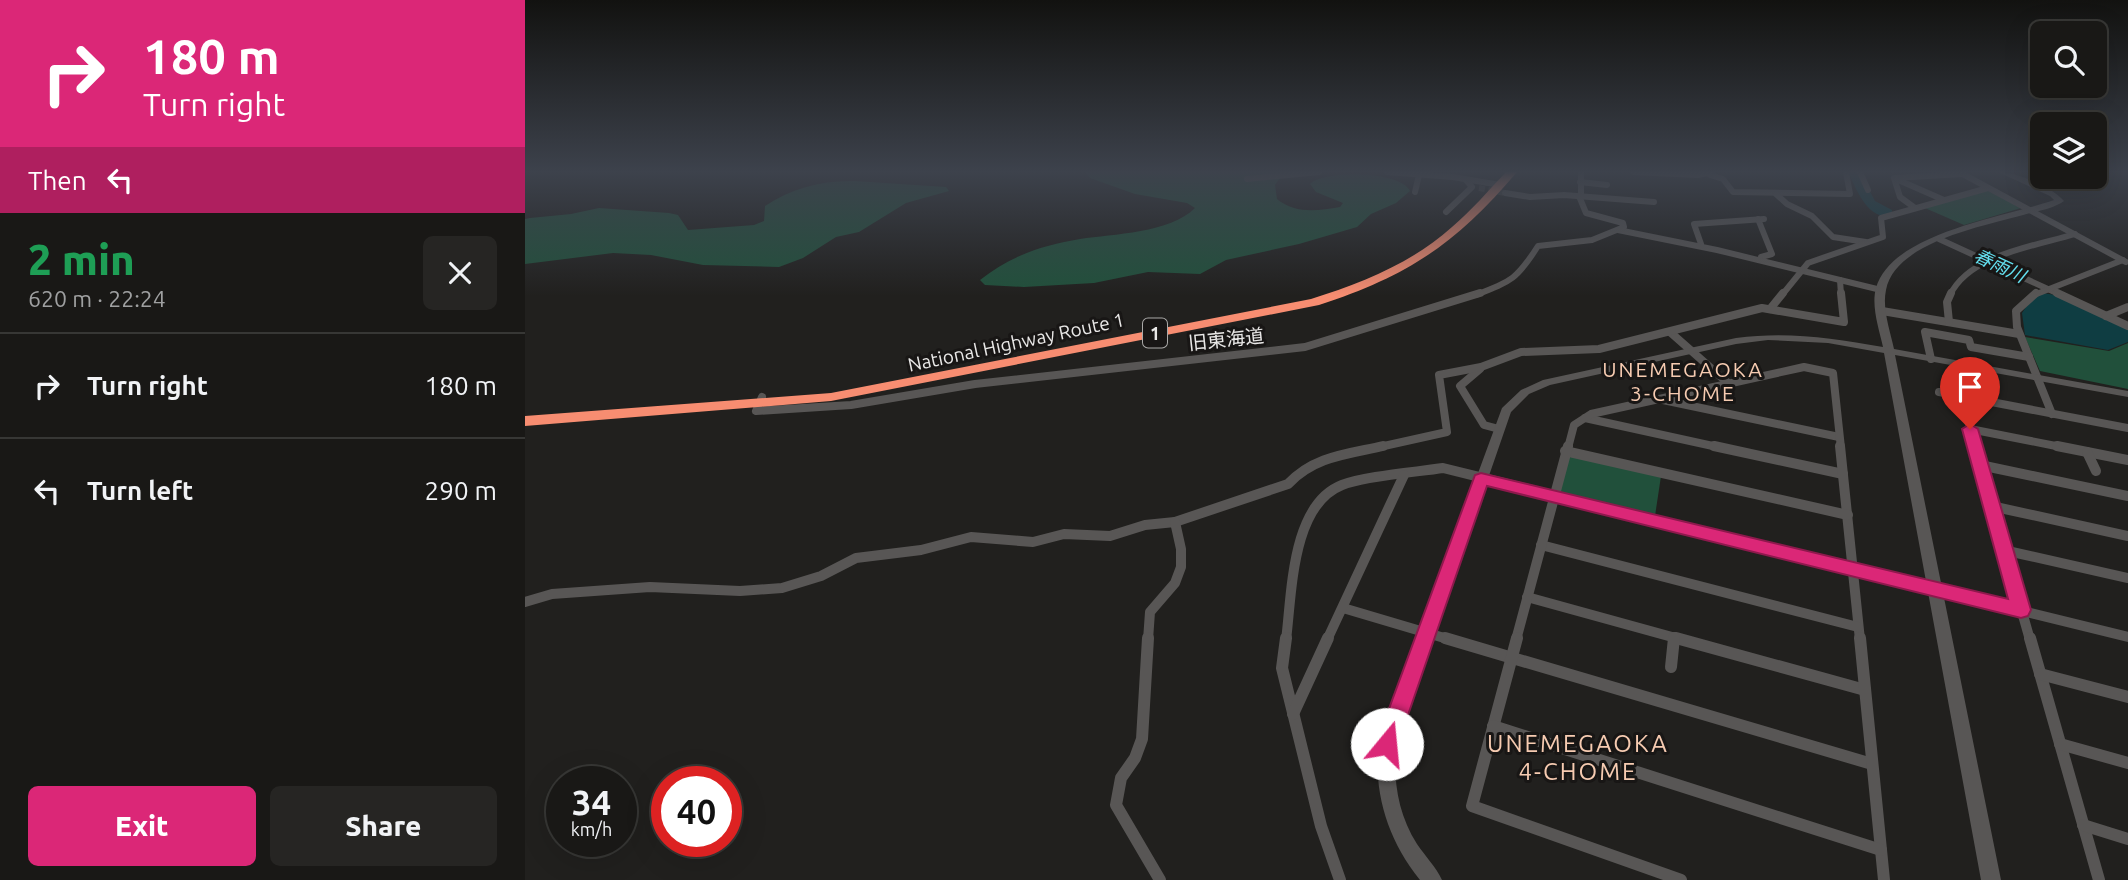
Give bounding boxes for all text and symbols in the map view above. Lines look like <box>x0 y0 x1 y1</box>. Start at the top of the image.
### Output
map controls <box>2030 21 2107 189</box>
button: search <box>2030 21 2107 98</box>
icon: right <box>28 28 119 119</box>
text: 180 m <box>143 28 280 83</box>
text: Turn right <box>143 86 285 122</box>
button: layers <box>2030 112 2107 189</box>
icon: left <box>101 161 139 199</box>
text: Then <box>28 166 87 195</box>
text: 2 min <box>28 236 135 283</box>
button: close <box>423 236 497 310</box>
water label: 春雨川 <box>1971 245 2031 286</box>
text: 620 m · 22:24 <box>28 286 166 311</box>
street label: National Highway Route 1 <box>906 308 1126 376</box>
road number: 1 <box>1143 318 1167 348</box>
street label: 旧東海道 <box>1187 324 1265 354</box>
district label: UNEMEGAOKA 3-CHOME <box>1602 357 1764 405</box>
pin <box>1940 357 2000 429</box>
icon: right <box>28 367 66 405</box>
icon: arrive <box>1951 368 1989 406</box>
text: Turn right <box>87 371 208 400</box>
text: 180 m <box>425 371 497 400</box>
icon: left <box>28 472 66 510</box>
text: Turn left <box>87 476 193 505</box>
text: 290 m <box>425 476 497 505</box>
position arrow <box>1350 707 1424 781</box>
district label: UNEMEGAOKA 4-CHOME <box>1487 730 1669 785</box>
speed limit sign: 40 <box>651 766 742 857</box>
text: 34 <box>572 782 611 822</box>
button: Exit <box>28 786 256 866</box>
button: Share <box>270 786 497 866</box>
text: km/h <box>571 819 612 839</box>

